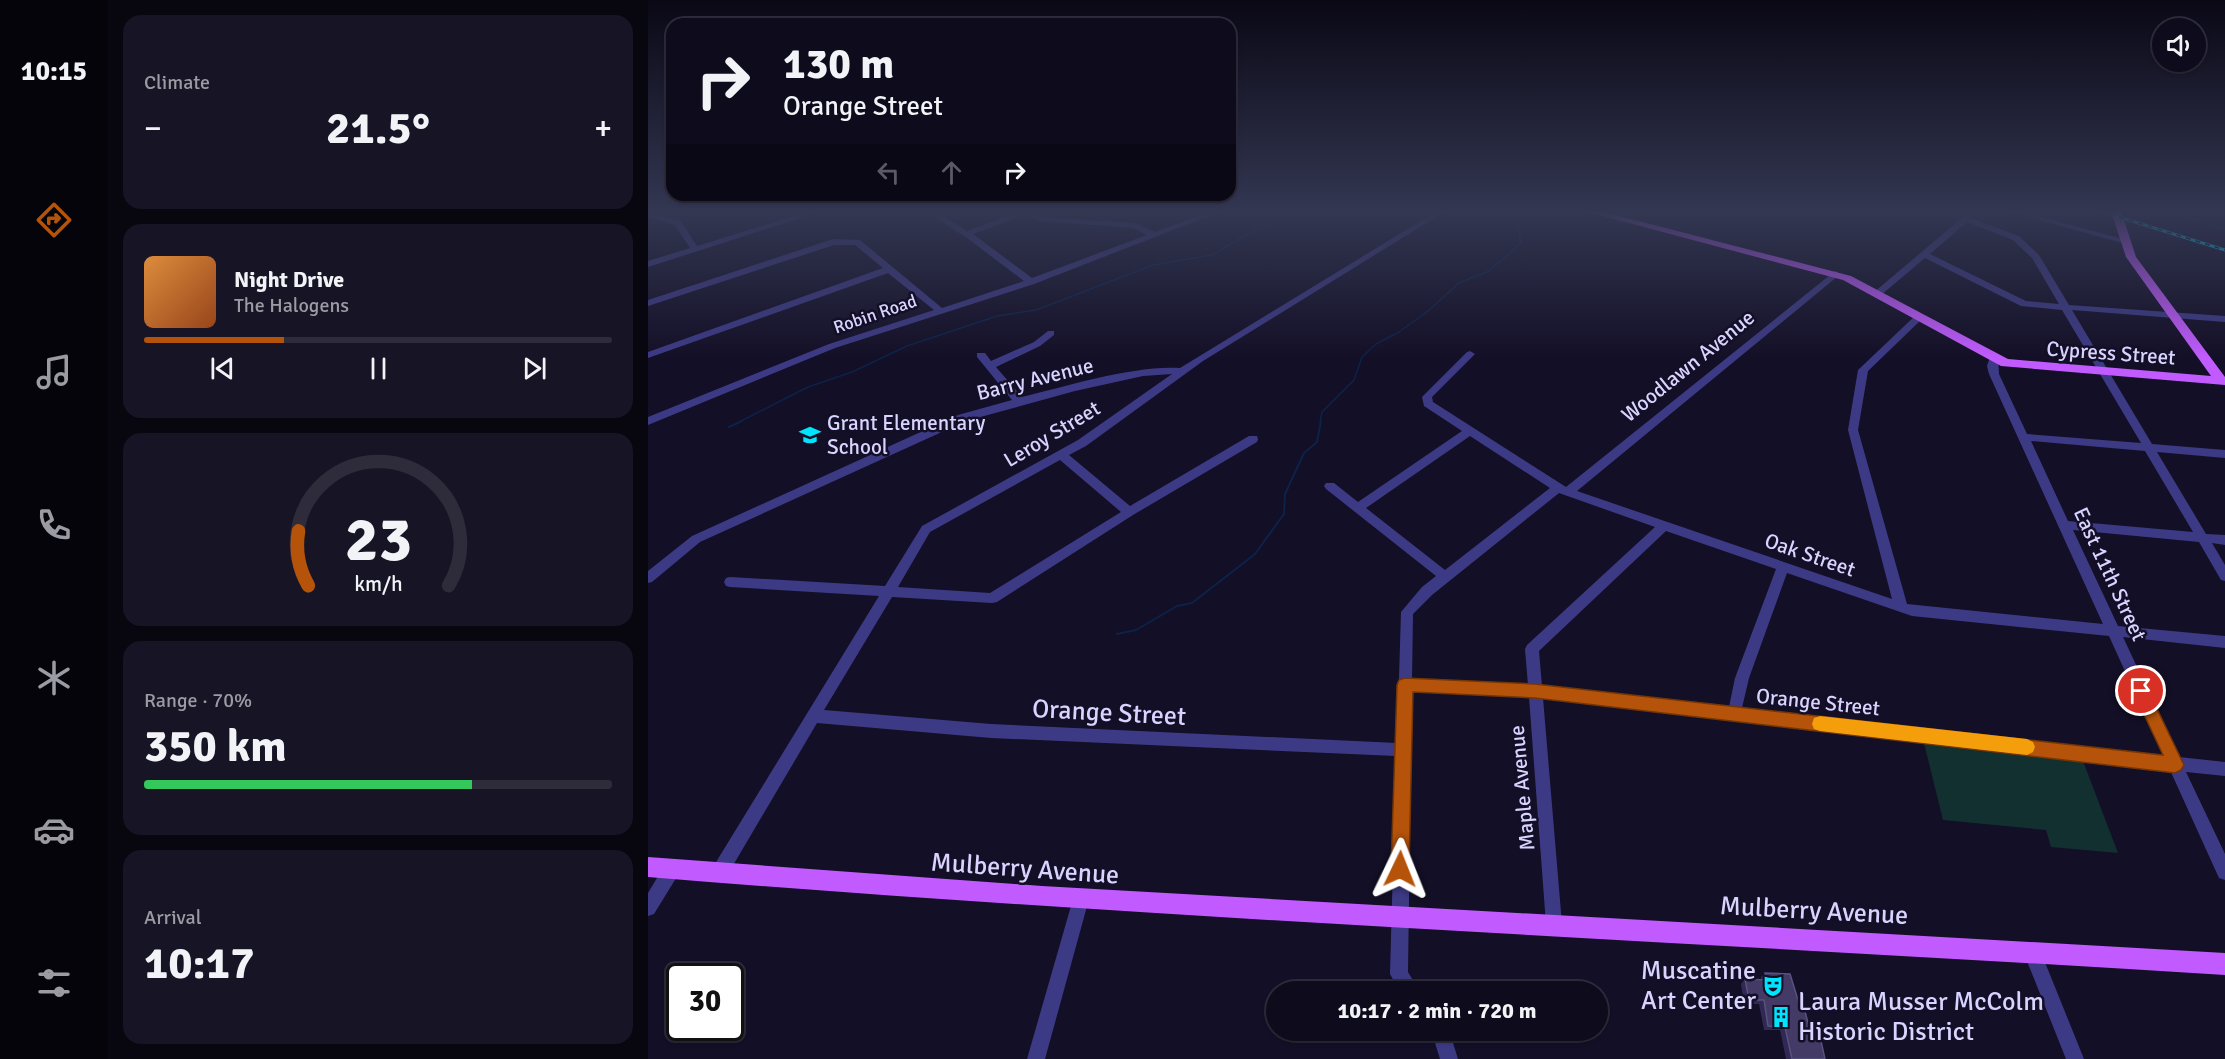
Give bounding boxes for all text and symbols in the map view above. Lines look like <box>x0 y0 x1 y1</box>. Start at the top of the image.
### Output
map controls <box>2152 18 2206 72</box>
button: sound <box>2152 18 2206 72</box>
text: 130 m <box>783 39 894 90</box>
icon: right <box>684 42 762 120</box>
text: 10:15 <box>21 55 87 88</box>
text: Climate <box>144 70 210 95</box>
text: Orange Street <box>783 90 943 123</box>
text: 21.5° <box>326 101 430 156</box>
text: − <box>144 108 162 149</box>
text: + <box>594 108 612 149</box>
icon: left <box>872 156 905 189</box>
icon: ahead <box>935 156 968 189</box>
icon: right <box>998 156 1031 189</box>
icon: directions <box>33 199 75 241</box>
text: Night Drive <box>234 266 344 293</box>
street label: Robin Road <box>830 290 920 338</box>
text: The Halogens <box>234 293 349 318</box>
street label: Woodlawn Avenue <box>1616 304 1760 428</box>
street label: Cypress Street <box>2046 336 2176 370</box>
icon: music <box>33 351 75 393</box>
icon: previous <box>206 352 239 385</box>
icon: pause <box>362 352 395 385</box>
icon: next <box>518 352 551 385</box>
street label: Barry Avenue <box>974 352 1096 406</box>
street label: Leroy Street <box>999 395 1105 473</box>
place label: Grant Elementary School <box>827 410 985 460</box>
school or university icon: Grant Elementary School <box>798 423 822 447</box>
text: 23 <box>344 502 412 579</box>
street label: East 11th Street <box>2068 503 2152 645</box>
icon: phone <box>33 504 75 546</box>
street label: Oak Street <box>1761 527 1859 583</box>
text: km/h <box>354 572 402 598</box>
icon: climate <box>33 657 75 699</box>
pin <box>2115 665 2166 716</box>
icon: arrive <box>2124 674 2157 707</box>
street label: Orange Street <box>1755 683 1881 721</box>
text: Range · 70% <box>144 688 252 713</box>
street label: Orange Street <box>1031 693 1187 733</box>
text: 350 km <box>144 719 287 774</box>
street label: Maple Avenue <box>1504 724 1540 852</box>
icon: car <box>33 809 75 851</box>
position arrow <box>1368 837 1432 901</box>
street label: Mulberry Avenue <box>930 846 1120 892</box>
street label: Mulberry Avenue <box>1719 890 1909 932</box>
text: Arrival <box>144 905 202 930</box>
text: 10:17 <box>144 936 254 991</box>
place label: Muscatine Art Center <box>1641 955 1756 1017</box>
icon: filters <box>33 962 75 1004</box>
speed limit sign: 30 <box>666 963 744 1041</box>
theatre icon: Muscatine Art Center <box>1761 974 1785 998</box>
place label: Laura Musser McColm Historic District <box>1798 986 2044 1048</box>
text: 10:17 · 2 min · 720 m <box>1337 997 1537 1024</box>
building icon: Laura Musser McColm Historic District <box>1769 1005 1793 1029</box>

